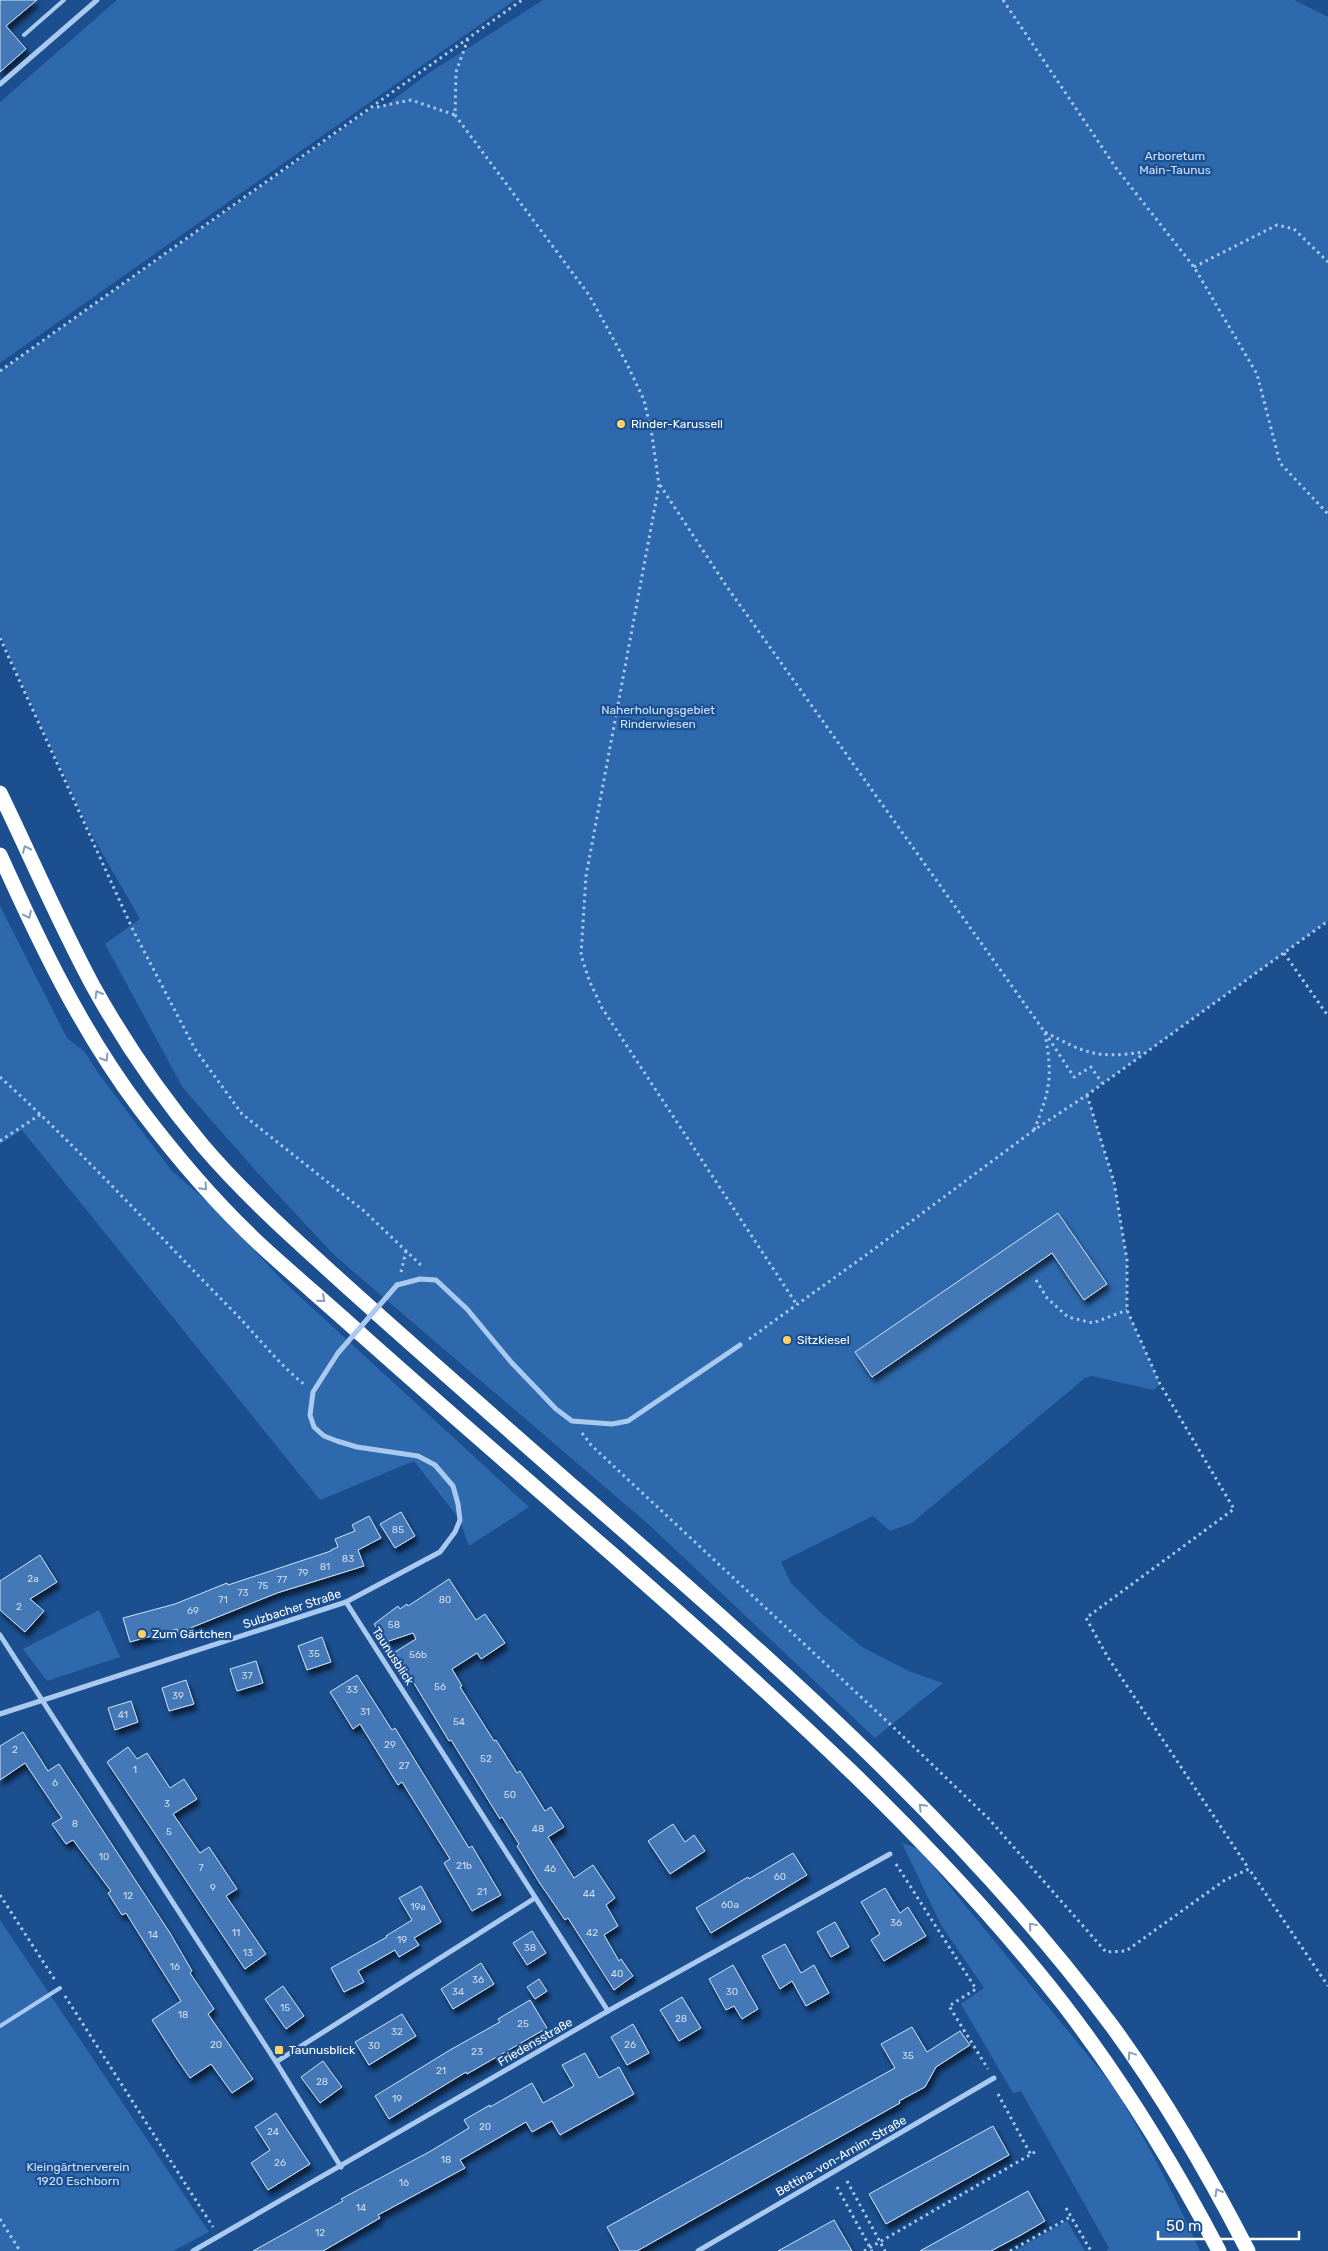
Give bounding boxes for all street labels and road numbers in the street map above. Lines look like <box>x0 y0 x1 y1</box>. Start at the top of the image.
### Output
street label: Sulzbacher Straße <box>241 1586 343 1631</box>
street label: Taunusblick <box>369 1624 417 1688</box>
street label: Friedensstraße <box>495 2015 575 2069</box>
street label: Bettina-von-Arnim-Straße <box>773 2113 909 2199</box>

